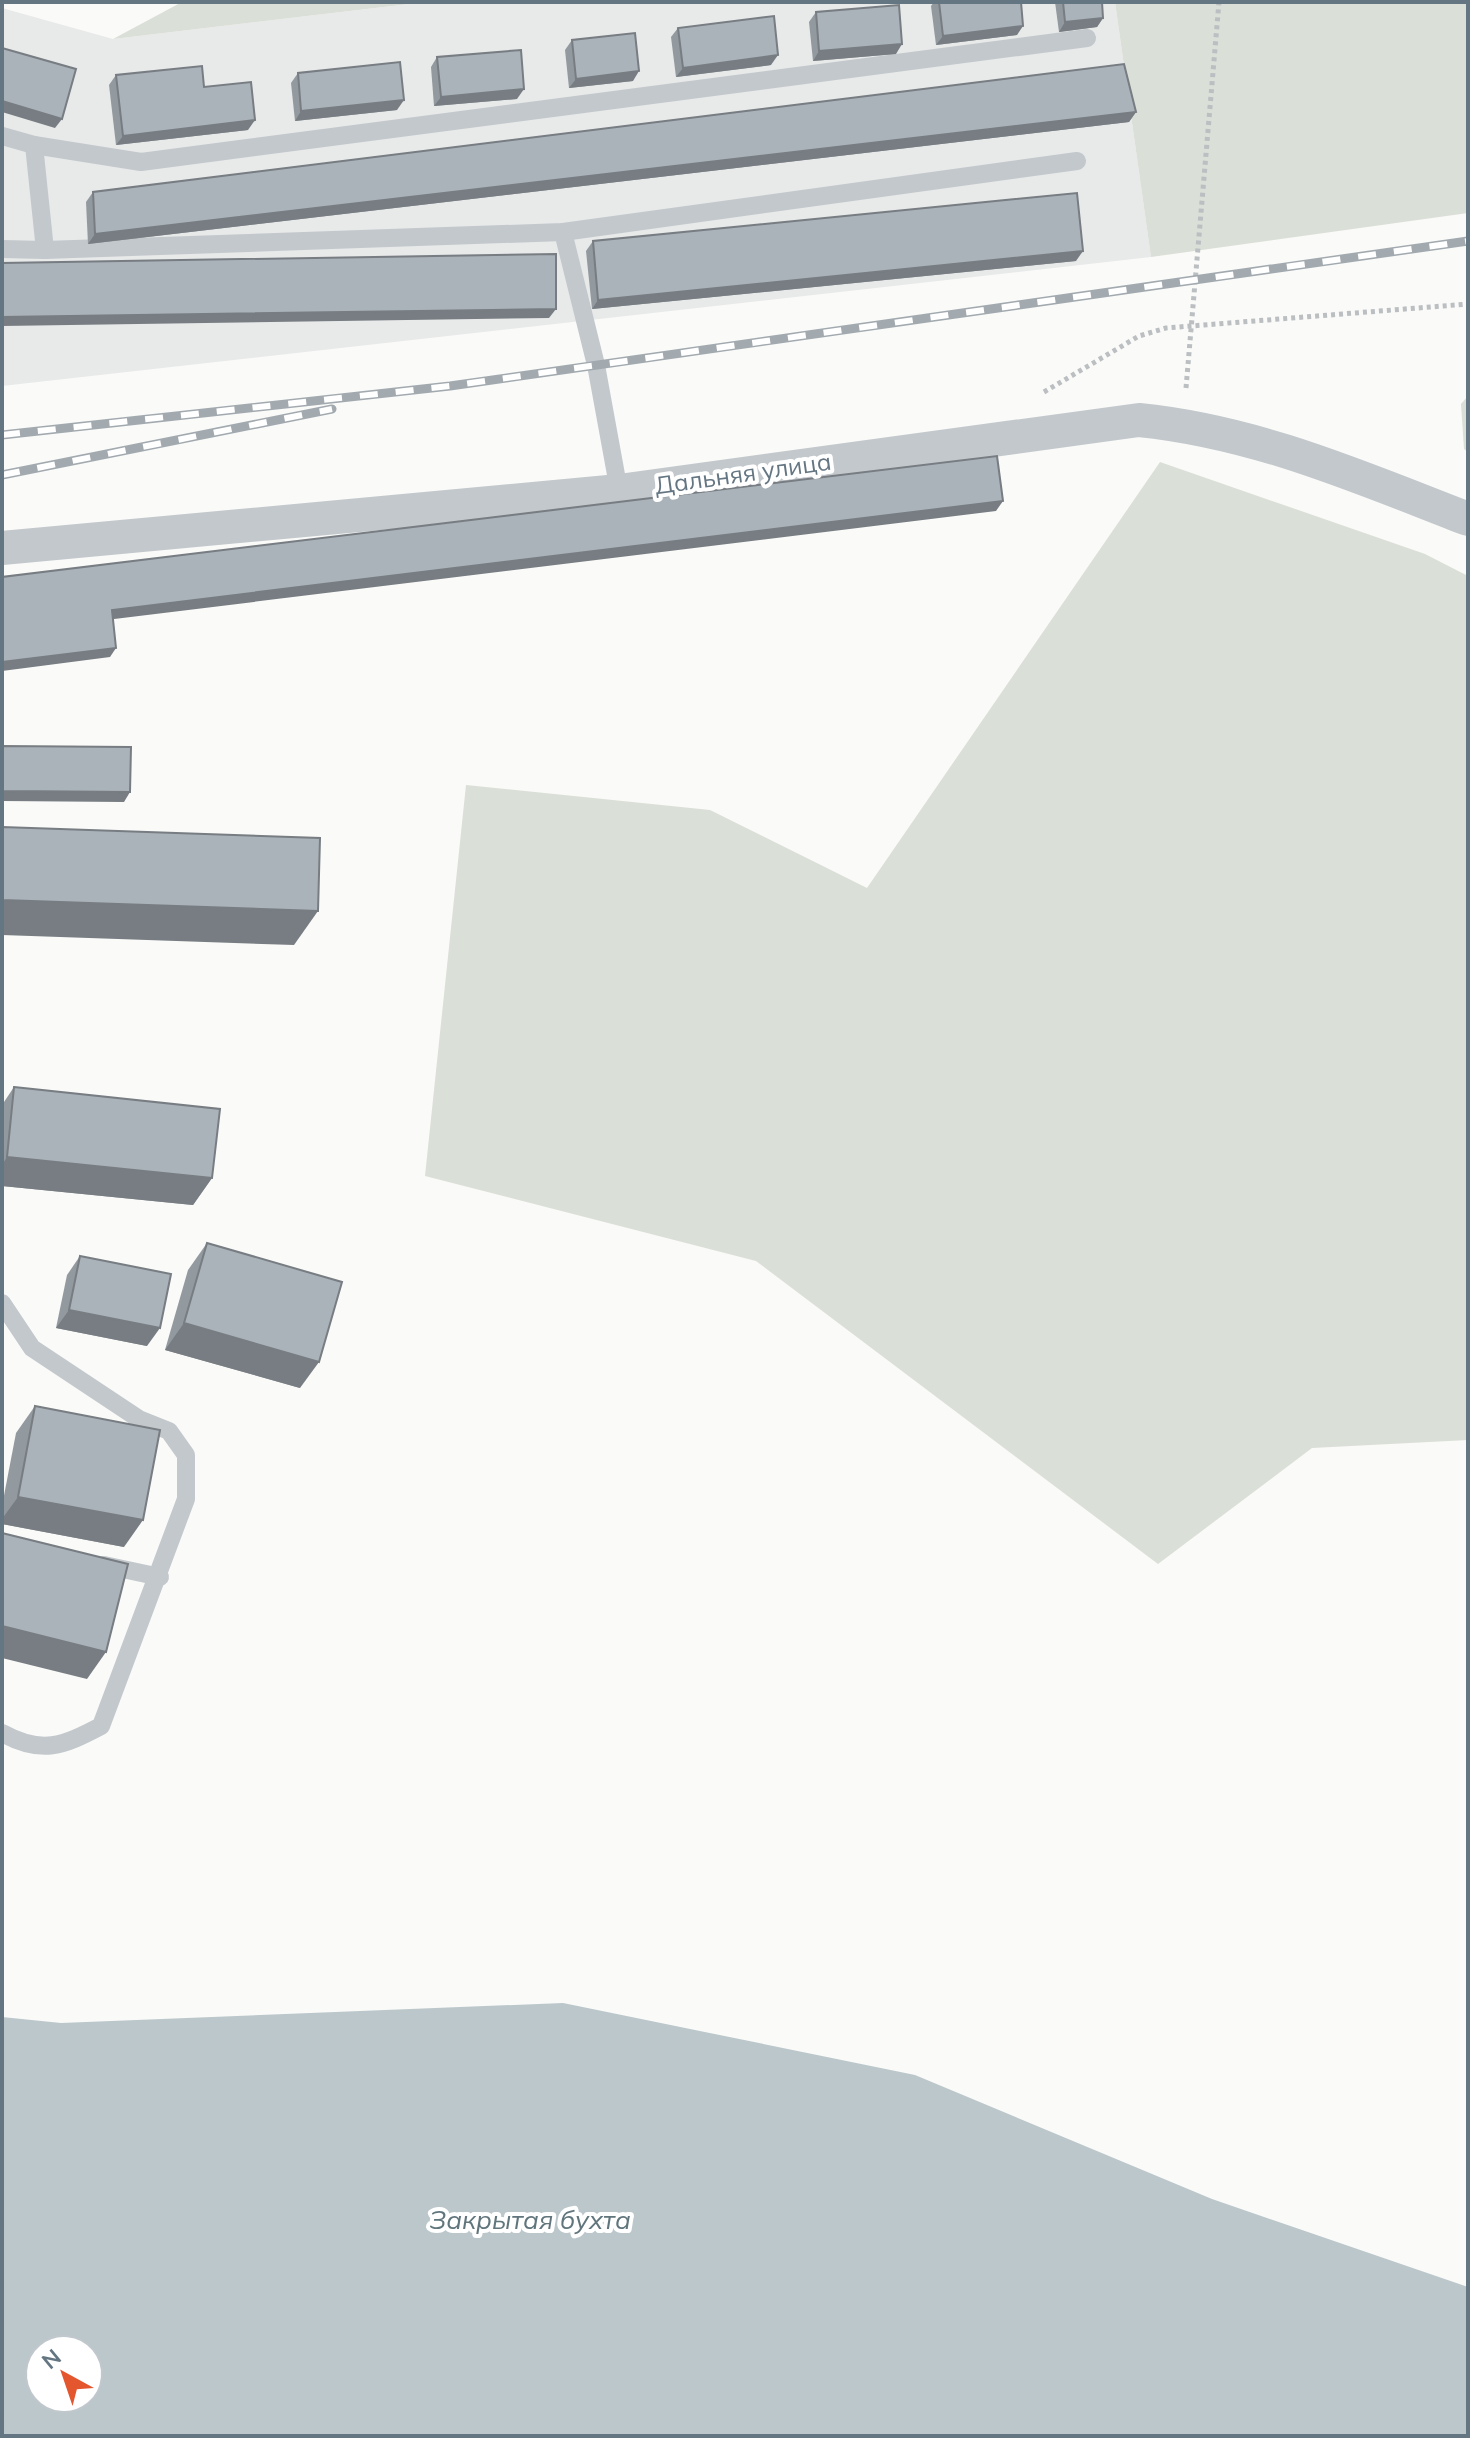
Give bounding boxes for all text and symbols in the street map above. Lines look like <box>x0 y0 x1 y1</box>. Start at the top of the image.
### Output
street label: Дальняя улица <box>653 446 833 500</box>
water label: Закрытая бухта <box>429 2203 631 2236</box>
north arrow <box>24 2334 104 2414</box>
text: N <box>36 2343 67 2375</box>

